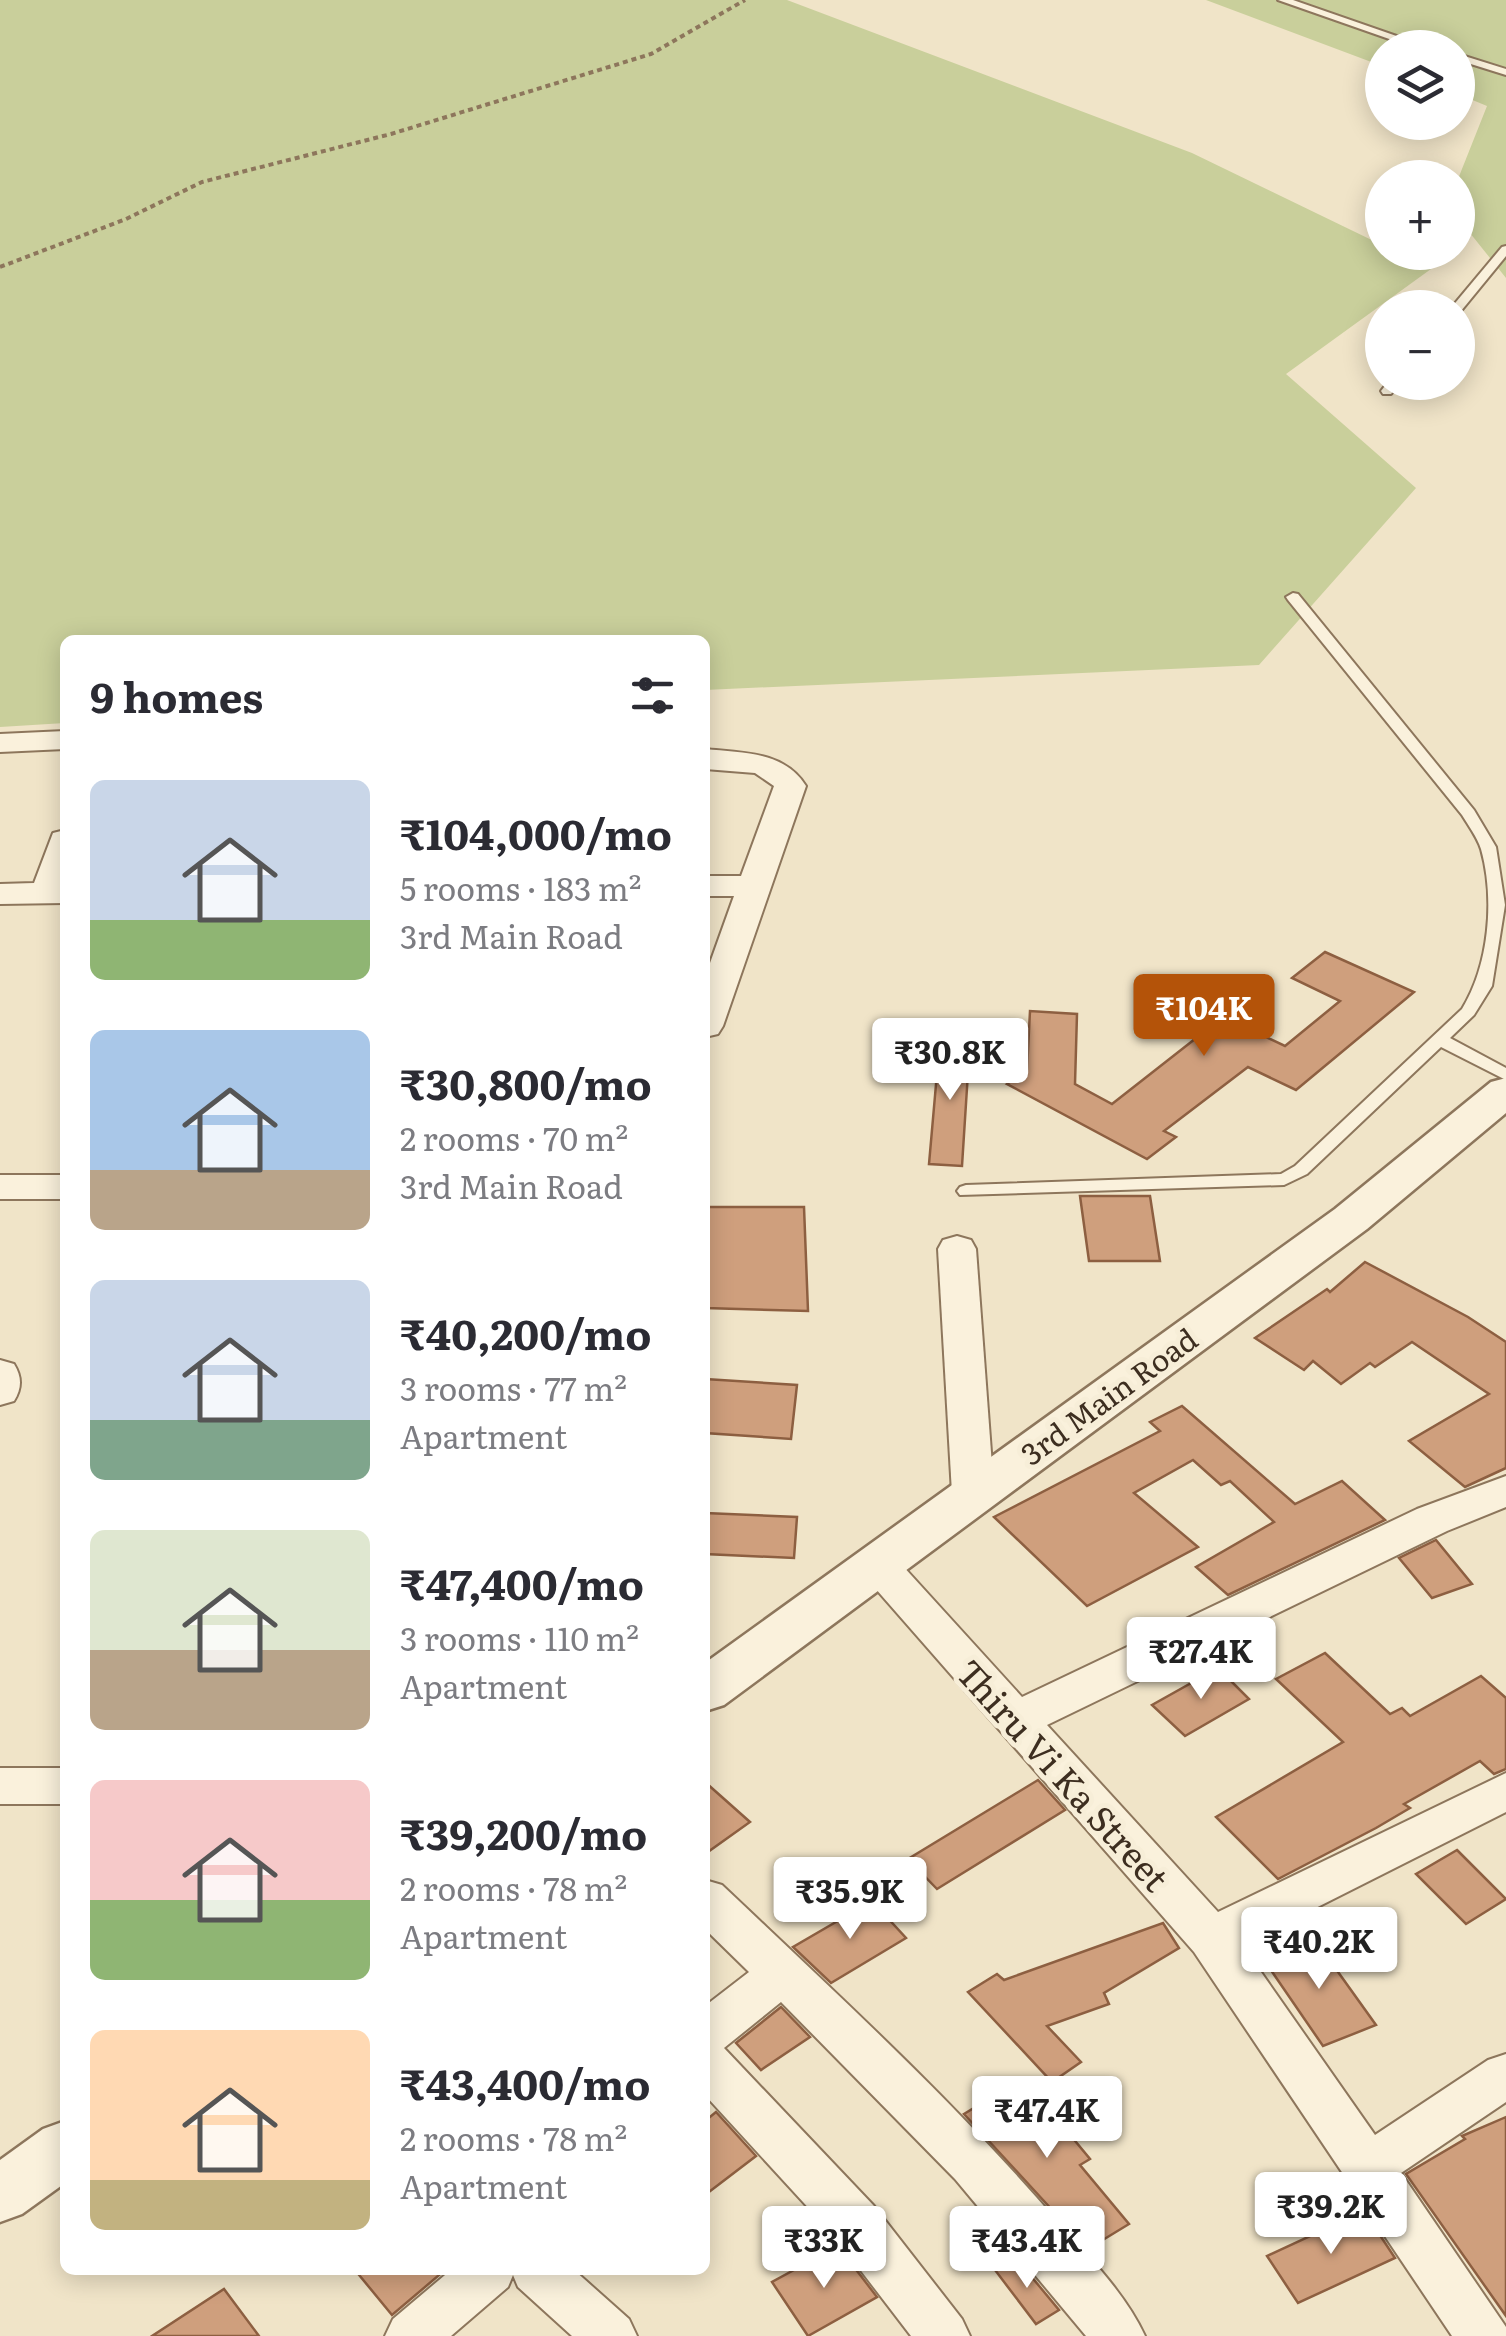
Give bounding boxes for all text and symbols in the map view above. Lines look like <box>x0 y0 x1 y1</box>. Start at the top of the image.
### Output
map controls <box>1365 30 1475 400</box>
button: layers <box>1365 30 1475 140</box>
button: + <box>1365 160 1475 270</box>
button: − <box>1365 290 1475 400</box>
text: 9 homes <box>90 664 263 726</box>
icon: filters <box>625 668 680 723</box>
text: ₹104,000/mo <box>400 801 672 863</box>
icon: home <box>170 820 290 940</box>
text: 5 rooms · 183 m² <box>400 863 641 911</box>
text: 3rd Main Road <box>400 911 623 959</box>
pin: ₹104K <box>1134 974 1274 1059</box>
text: ₹104K <box>1155 982 1253 1030</box>
pin: ₹30.8K <box>869 1018 1031 1103</box>
text: ₹30.8K <box>894 1026 1006 1074</box>
text: ₹30,800/mo <box>400 1051 652 1113</box>
icon: home <box>170 1070 290 1190</box>
text: 2 rooms · 70 m² <box>400 1113 628 1161</box>
text: 3rd Main Road <box>400 1161 623 1209</box>
text: ₹40,200/mo <box>400 1301 651 1363</box>
street label: 3rd Main Road <box>1011 1316 1205 1474</box>
icon: home <box>170 1320 290 1440</box>
text: 3 rooms · 77 m² <box>400 1363 627 1411</box>
text: Apartment <box>400 1411 567 1459</box>
text: ₹47,400/mo <box>400 1551 644 1613</box>
icon: home <box>170 1570 290 1690</box>
text: 3 rooms · 110 m² <box>400 1613 639 1661</box>
pin: ₹27.4K <box>1120 1617 1282 1702</box>
text: ₹27.4K <box>1149 1625 1253 1673</box>
street label: Thiru Vi Ka Street <box>945 1646 1183 1902</box>
text: Apartment <box>400 1661 567 1709</box>
text: ₹39,200/mo <box>400 1801 647 1863</box>
icon: home <box>170 1820 290 1940</box>
pin: ₹35.9K <box>769 1857 931 1942</box>
text: 2 rooms · 78 m² <box>400 1863 627 1911</box>
text: ₹35.9K <box>796 1865 904 1913</box>
pin: ₹40.2K <box>1238 1907 1400 1992</box>
text: Apartment <box>400 1911 567 1959</box>
text: ₹40.2K <box>1263 1915 1375 1963</box>
text: ₹43,400/mo <box>400 2051 650 2113</box>
icon: home <box>170 2070 290 2190</box>
pin: ₹47.4K <box>966 2076 1128 2161</box>
text: ₹47.4K <box>994 2084 1100 2132</box>
text: 2 rooms · 78 m² <box>400 2113 627 2161</box>
text: Apartment <box>400 2161 567 2209</box>
pin: ₹39.2K <box>1250 2172 1412 2257</box>
text: ₹39.2K <box>1277 2180 1385 2228</box>
pin: ₹33K <box>765 2206 883 2291</box>
pin: ₹43.4K <box>946 2206 1108 2291</box>
text: ₹33K <box>784 2214 864 2262</box>
text: ₹43.4K <box>972 2214 1082 2262</box>

